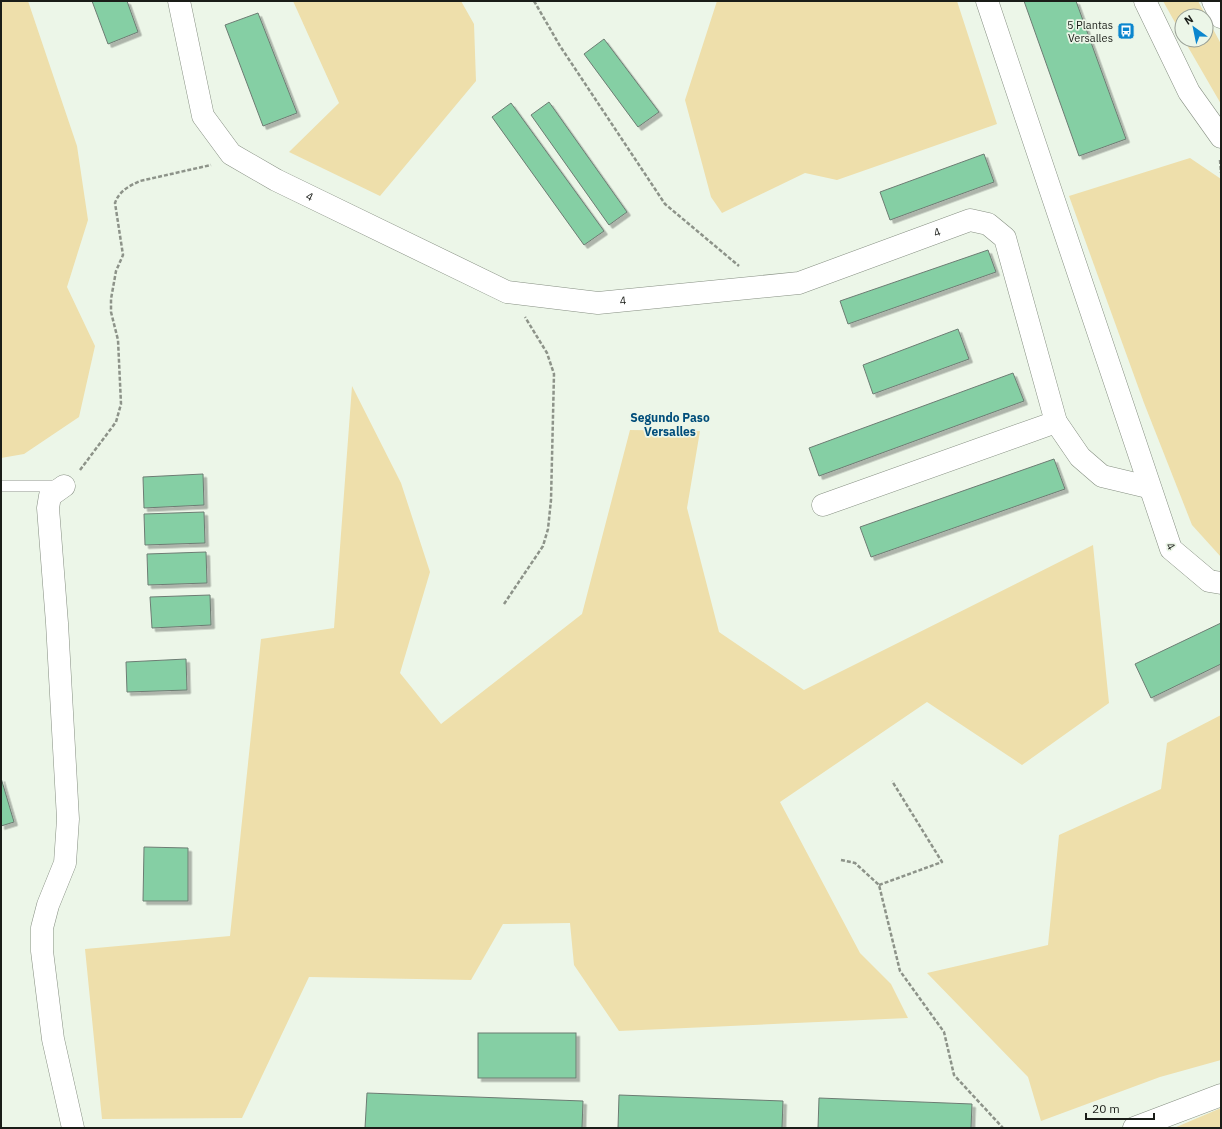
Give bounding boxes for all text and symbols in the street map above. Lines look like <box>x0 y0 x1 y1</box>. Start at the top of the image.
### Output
north arrow <box>1174 8 1214 48</box>
text: N <box>1181 12 1196 28</box>
place label: 5 Plantas Versalles <box>1067 18 1113 45</box>
bus stop icon: 5 Plantas Versalles <box>1116 21 1136 41</box>
street label: 4 <box>304 189 316 204</box>
street label: 4 <box>931 224 943 240</box>
street label: 4 <box>619 293 627 308</box>
district label: Segundo Paso Versalles <box>630 410 710 439</box>
street label: 4 <box>1163 540 1179 553</box>
scale bar <box>1086 1095 1154 1121</box>
text: 20 m <box>1092 1101 1120 1116</box>

